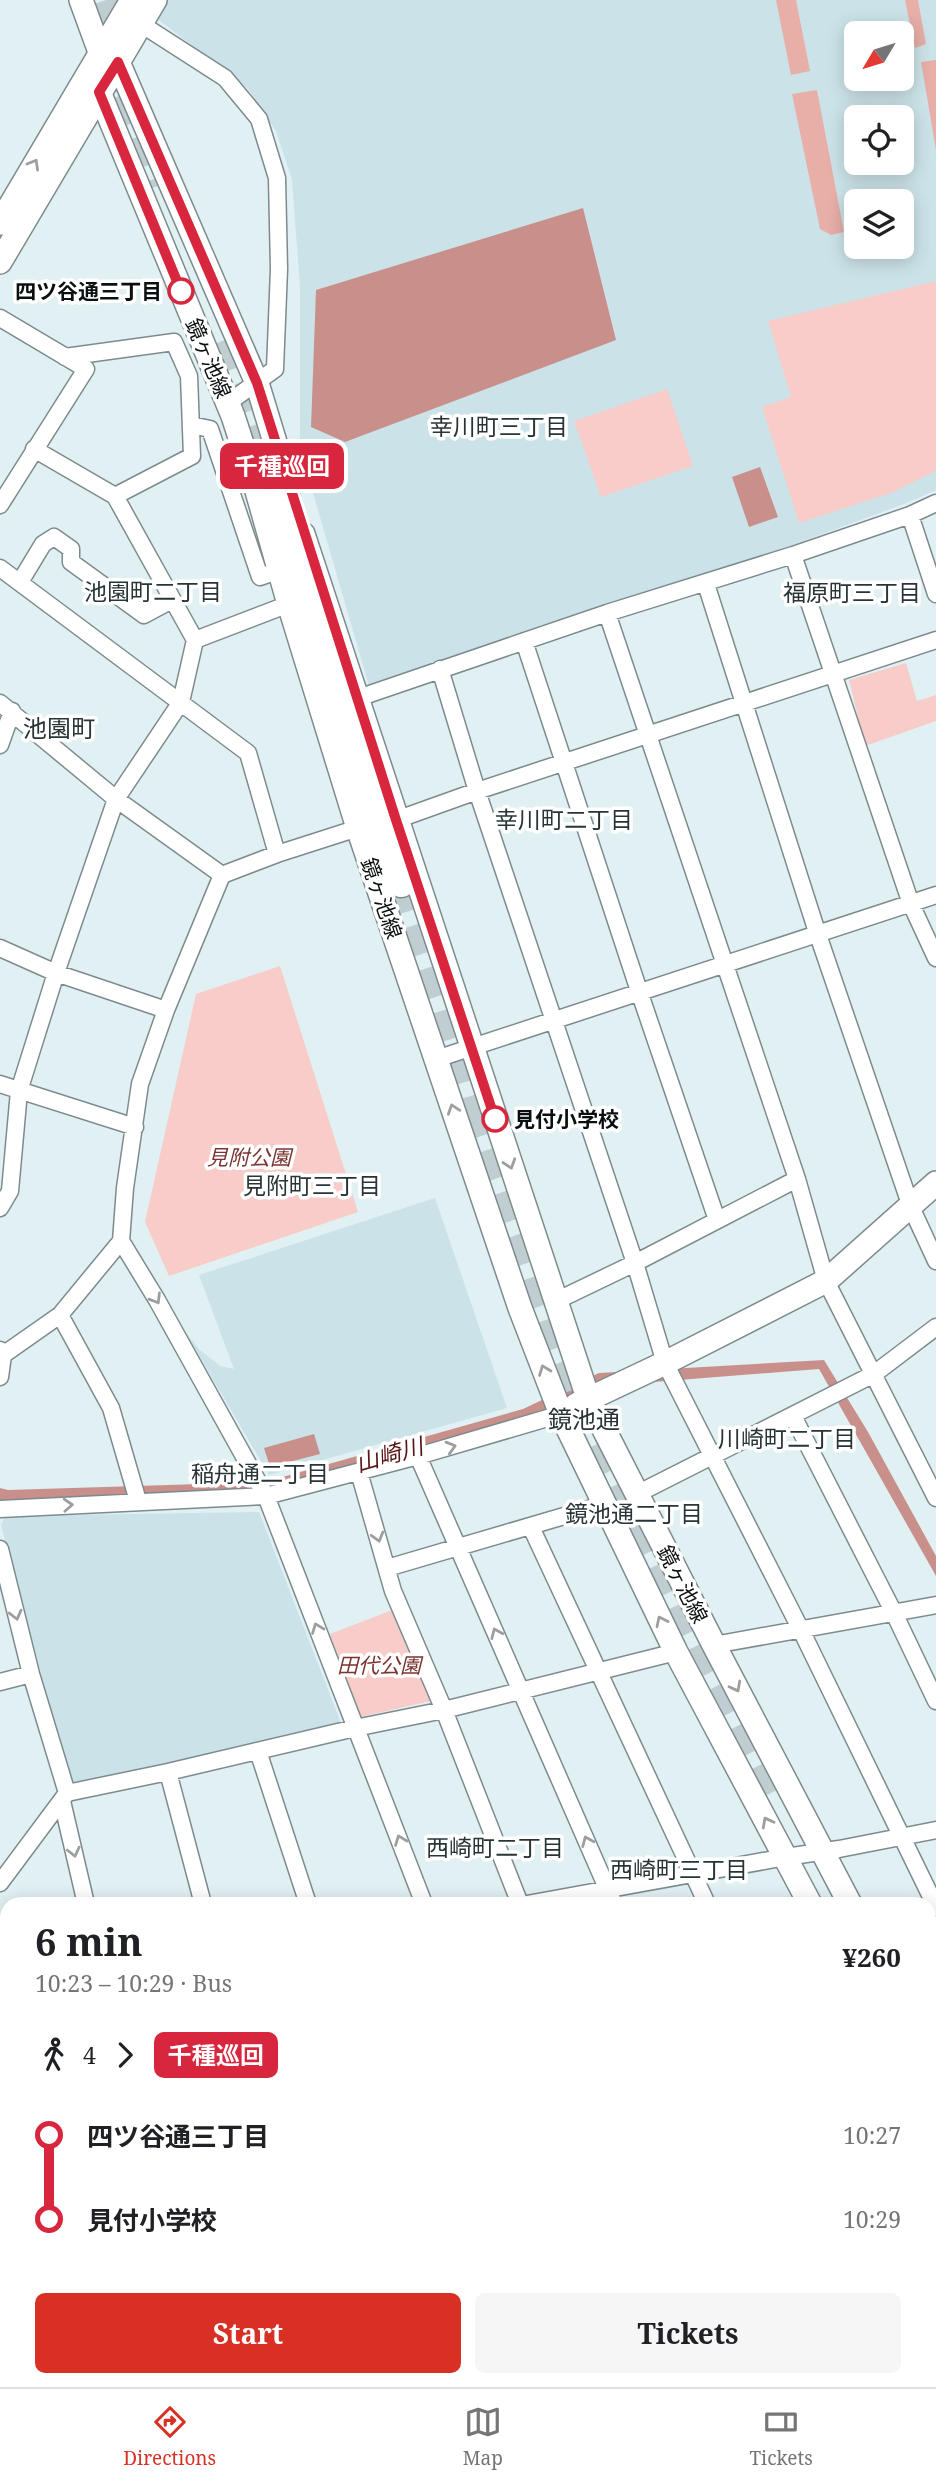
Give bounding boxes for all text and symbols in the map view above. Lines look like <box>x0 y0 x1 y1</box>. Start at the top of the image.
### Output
north arrow <box>844 21 914 91</box>
map controls <box>844 21 914 259</box>
button: locate <box>844 105 914 175</box>
one-way arrow <box>26 158 39 171</box>
button: layers <box>844 189 914 259</box>
place label: 四ツ谷通三丁目 <box>15 277 162 305</box>
marker: 四ツ谷通三丁目 <box>168 278 194 304</box>
street label: 鏡ヶ池線 <box>180 314 238 402</box>
district label: 幸川町三丁目 <box>430 410 568 442</box>
line badge: 千種巡回 <box>233 443 331 489</box>
text: 千種巡回 <box>234 449 330 482</box>
district label: 池園町二丁目 <box>84 575 222 607</box>
district label: 福原町三丁目 <box>783 576 921 608</box>
district label: 池園町 <box>23 711 95 744</box>
district label: 幸川町二丁目 <box>495 803 633 835</box>
street label: 鏡ヶ池線 <box>355 854 409 942</box>
one-way arrow <box>447 1103 461 1116</box>
place label: 見付小学校 <box>514 1105 619 1133</box>
marker: 見付小学校 <box>482 1106 508 1132</box>
park label: 見附公園 <box>207 1143 294 1171</box>
one-way arrow <box>502 1158 517 1170</box>
district label: 見附町三丁目 <box>243 1169 381 1201</box>
one-way arrow <box>148 1292 161 1305</box>
one-way arrow <box>539 1365 553 1377</box>
district label: 鏡池通 <box>548 1402 620 1435</box>
district label: 川崎町二丁目 <box>718 1422 856 1454</box>
water label: 山崎川 <box>351 1428 429 1479</box>
one-way arrow <box>444 1440 456 1455</box>
district label: 稲舟通二丁目 <box>191 1457 329 1489</box>
district label: 鏡池通二丁目 <box>565 1497 703 1529</box>
one-way arrow <box>63 1498 74 1513</box>
one-way arrow <box>370 1531 385 1543</box>
street label: 鏡ヶ池線 <box>651 1540 715 1628</box>
one-way arrow <box>8 1609 22 1621</box>
one-way arrow <box>655 1615 669 1628</box>
one-way arrow <box>312 1623 326 1635</box>
one-way arrow <box>490 1628 504 1640</box>
park label: 田代公園 <box>337 1651 424 1679</box>
one-way arrow <box>727 1679 741 1692</box>
one-way arrow <box>762 1817 775 1829</box>
district label: 西崎町二丁目 <box>426 1831 564 1863</box>
one-way arrow <box>394 1835 408 1847</box>
one-way arrow <box>581 1836 595 1848</box>
one-way arrow <box>65 1846 80 1858</box>
district label: 西崎町三丁目 <box>610 1853 748 1885</box>
text: 6 min <box>35 1915 143 1967</box>
text: ¥260 <box>842 1939 901 1975</box>
text: 10:23 – 10:29 · Bus <box>35 1967 232 1999</box>
icon: walk <box>35 2036 73 2074</box>
icon: forward <box>106 2036 144 2074</box>
text: 千種巡回 <box>168 2038 264 2071</box>
text: 4 <box>83 2039 96 2071</box>
text: 四ツ谷通三丁目 <box>87 2118 269 2154</box>
text: 10:27 <box>843 2119 901 2151</box>
text: 見付小学校 <box>87 2202 217 2238</box>
text: 10:29 <box>843 2203 901 2235</box>
button: Start <box>35 2293 461 2373</box>
button: Tickets <box>475 2293 901 2373</box>
tab: Directions <box>123 2403 216 2471</box>
tab: Map <box>463 2403 503 2471</box>
tab: Tickets <box>749 2403 813 2471</box>

